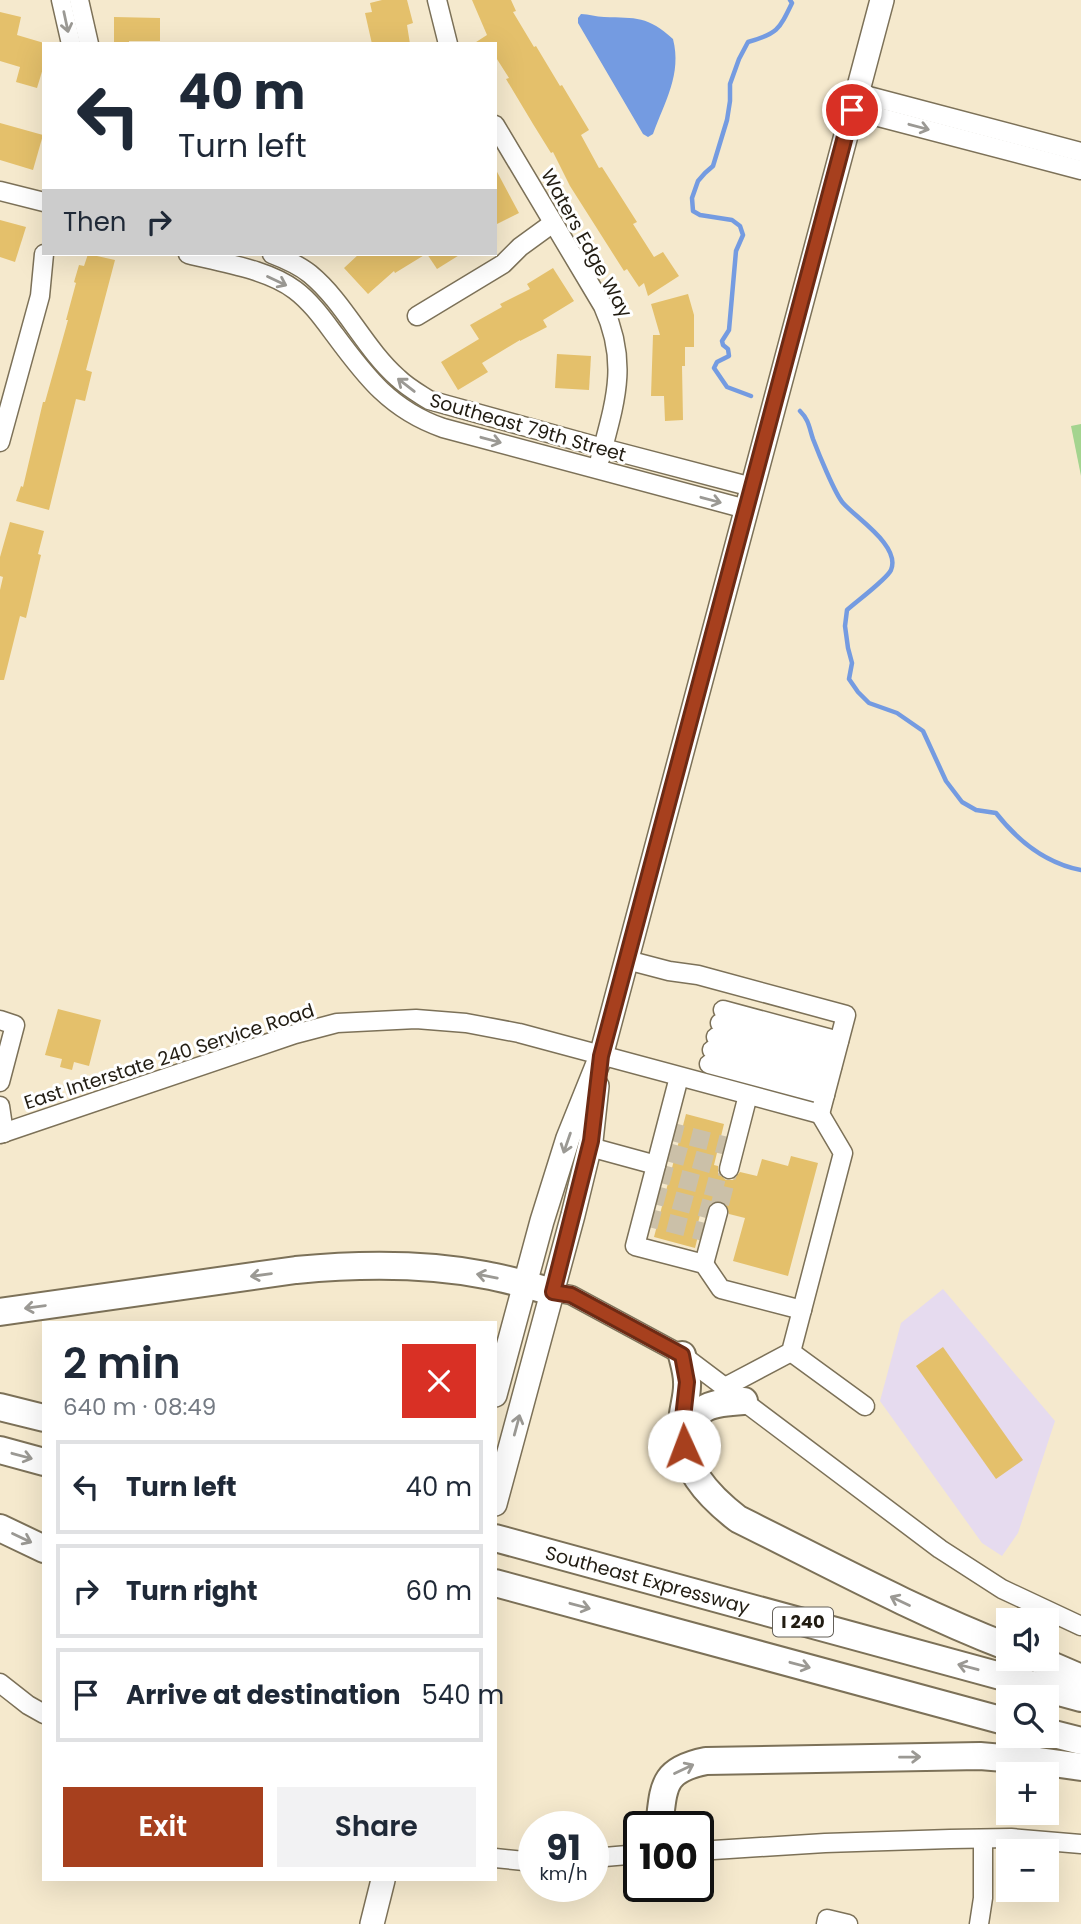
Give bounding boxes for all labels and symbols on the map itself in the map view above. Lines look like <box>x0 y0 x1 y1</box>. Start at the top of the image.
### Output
one-way arrow <box>60 10 73 33</box>
pin <box>822 80 882 140</box>
one-way arrow <box>907 121 929 134</box>
street label: Waters Edge Way <box>534 164 639 323</box>
one-way arrow <box>266 274 287 288</box>
one-way arrow <box>397 377 415 392</box>
street label: Southeast 79th Street <box>426 386 629 468</box>
one-way arrow <box>479 434 502 447</box>
one-way arrow <box>699 494 722 507</box>
street label: East Interstate 240 Service Road <box>21 997 318 1116</box>
one-way arrow <box>560 1131 572 1153</box>
one-way arrow <box>476 1268 499 1282</box>
one-way arrow <box>250 1269 272 1282</box>
one-way arrow <box>25 1301 47 1314</box>
position arrow <box>647 1409 721 1483</box>
one-way arrow <box>511 1414 524 1437</box>
one-way arrow <box>10 1450 33 1463</box>
one-way arrow <box>11 1532 32 1545</box>
street label: Southeast Expressway <box>542 1539 753 1621</box>
one-way arrow <box>890 1594 911 1607</box>
one-way arrow <box>568 1600 591 1613</box>
road number: I 240 <box>773 1608 833 1637</box>
one-way arrow <box>788 1659 810 1672</box>
one-way arrow <box>957 1660 979 1673</box>
one-way arrow <box>898 1750 921 1764</box>
one-way arrow <box>673 1762 694 1775</box>
speed limit sign: 100 <box>623 1811 714 1902</box>

